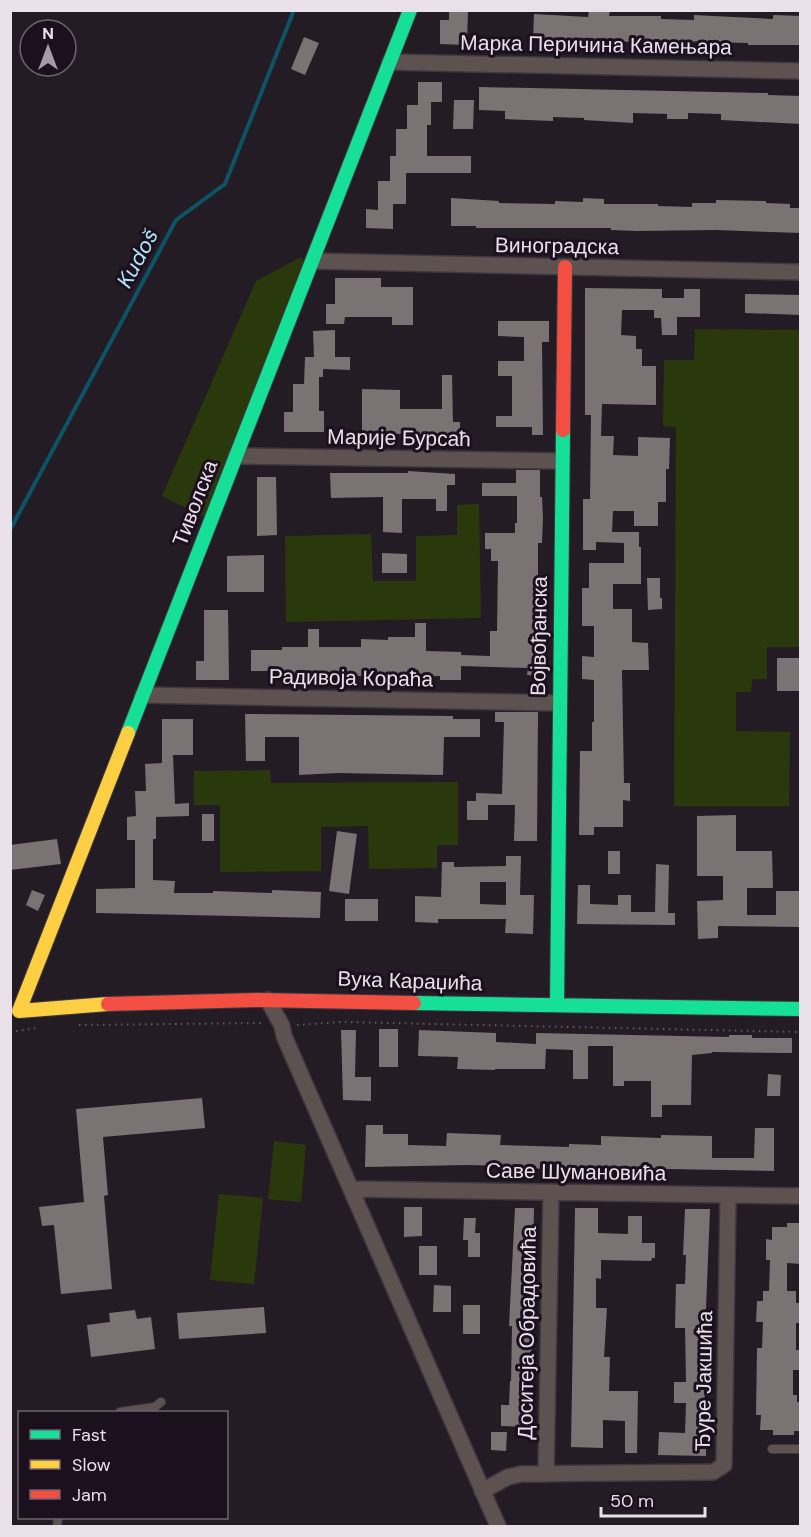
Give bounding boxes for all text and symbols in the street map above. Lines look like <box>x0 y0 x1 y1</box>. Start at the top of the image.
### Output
north arrow <box>18 18 78 78</box>
text: N <box>42 23 54 44</box>
street label: Марка Перичина Камењара <box>460 29 732 61</box>
water label: Kudoš <box>110 224 165 293</box>
street label: Виноградска <box>495 231 620 261</box>
street label: Марије Бурсаћ <box>327 423 471 453</box>
street label: Тиволска <box>166 456 224 550</box>
street label: Војвођанска <box>524 576 554 696</box>
street label: Радивоја Кораћа <box>269 663 434 693</box>
street label: Вука Караџића <box>337 964 483 998</box>
street label: Саве Шумановића <box>486 1156 667 1188</box>
street label: Доситеја Обрадовића <box>511 1226 543 1440</box>
street label: Ђуре Јакшића <box>689 1310 719 1452</box>
legend <box>18 1411 228 1519</box>
text: Fast <box>72 1423 107 1447</box>
text: Slow <box>72 1453 111 1477</box>
scale bar <box>601 1480 704 1518</box>
text: Jam <box>72 1483 107 1507</box>
text: 50 m <box>610 1489 654 1513</box>

